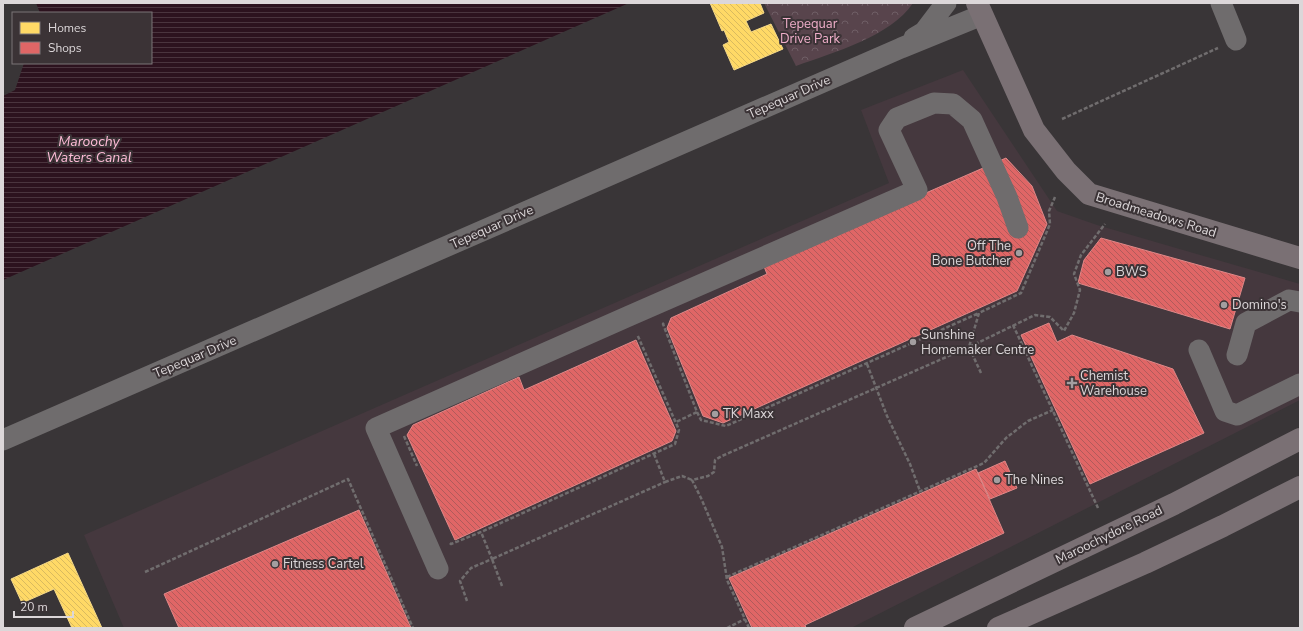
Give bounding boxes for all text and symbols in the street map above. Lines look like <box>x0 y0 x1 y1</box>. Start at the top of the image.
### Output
legend <box>12 12 152 64</box>
park label: Tepequar Drive Park <box>780 15 841 48</box>
text: Homes <box>48 20 86 36</box>
text: Shops <box>48 40 82 56</box>
street label: Tepequar Drive <box>745 71 833 123</box>
water label: Maroochy Waters Canal <box>46 132 132 167</box>
street label: Broadmeadows Road <box>1093 188 1219 242</box>
street label: Tepequar Drive <box>448 201 536 253</box>
place label: Off The Bone Butcher <box>932 237 1011 270</box>
marker: Off The Bone Butcher <box>1014 248 1024 258</box>
place label: BWS <box>1116 263 1147 281</box>
marker: BWS <box>1103 267 1113 277</box>
place label: Domino's <box>1232 296 1287 314</box>
marker: Domino's <box>1219 300 1229 310</box>
place label: Sunshine Homemaker Centre <box>921 326 1034 359</box>
street label: Tepequar Drive <box>151 331 239 383</box>
marker: Sunshine Homemaker Centre <box>908 337 918 347</box>
place label: Chemist Warehouse <box>1080 367 1147 400</box>
marker: Chemist Warehouse <box>1067 378 1077 388</box>
place label: TK Maxx <box>723 405 774 423</box>
marker: TK Maxx <box>710 409 720 419</box>
place label: The Nines <box>1005 471 1064 489</box>
marker: The Nines <box>992 475 1002 485</box>
street label: Maroochydore Road <box>1053 501 1165 569</box>
place label: Fitness Cartel <box>283 555 364 573</box>
marker: Fitness Cartel <box>270 559 280 569</box>
scale bar <box>14 593 73 619</box>
text: 20 m <box>20 599 48 615</box>

